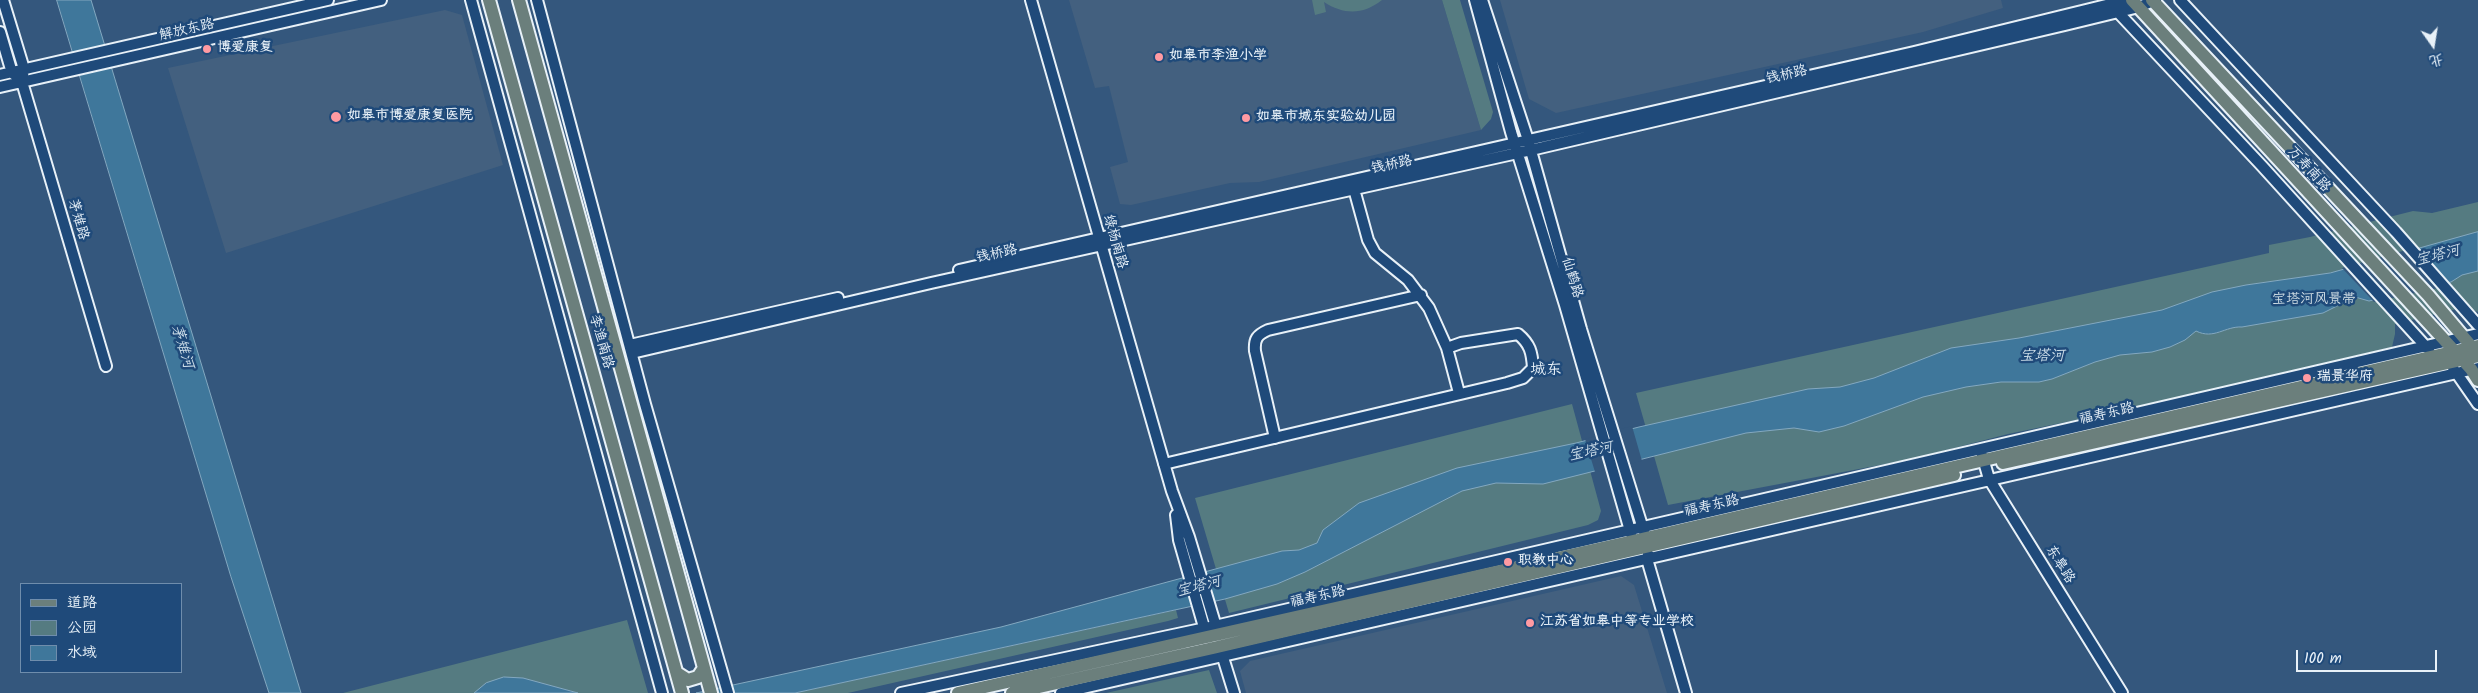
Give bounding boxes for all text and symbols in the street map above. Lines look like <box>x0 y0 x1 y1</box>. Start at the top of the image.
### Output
street label: 解放东路 <box>158 17 216 45</box>
north arrow <box>2408 20 2458 70</box>
place label: 博爱康复 <box>217 41 273 57</box>
marker: 博爱康复 <box>201 43 213 55</box>
text: 北 <box>2427 47 2446 72</box>
place label: 如皋市李渔小学 <box>1169 49 1267 65</box>
marker: 如皋市李渔小学 <box>1153 51 1165 63</box>
street label: 钱桥路 <box>1765 63 1809 89</box>
place label: 如皋市博爱康复医院 <box>347 109 473 125</box>
marker: 如皋市博爱康复医院 <box>329 110 343 124</box>
place label: 如皋市城东实验幼儿园 <box>1256 110 1396 126</box>
marker: 如皋市城东实验幼儿园 <box>1240 112 1252 124</box>
street label: 万寿南路 <box>2283 144 2333 196</box>
street label: 钱桥路 <box>1370 153 1414 179</box>
street label: 茅雉路 <box>63 197 91 243</box>
street label: 绿杨南路 <box>1098 213 1130 271</box>
street label: 钱桥路 <box>975 242 1019 268</box>
water label: 宝塔河 <box>2414 243 2462 271</box>
street label: 仙鹤路 <box>1557 255 1585 301</box>
park label: 宝塔河风景带 <box>2272 293 2356 309</box>
street label: 李渔南路 <box>584 313 616 371</box>
water label: 茅雉河 <box>166 323 196 371</box>
water label: 宝塔河 <box>2020 348 2064 366</box>
district label: 城东 <box>1530 361 1562 381</box>
place label: 瑞景华府 <box>2317 370 2373 386</box>
marker: 瑞景华府 <box>2301 372 2313 384</box>
street label: 福寿东路 <box>2078 401 2136 429</box>
water label: 宝塔河 <box>1567 440 1615 466</box>
street label: 福寿东路 <box>1683 493 1741 521</box>
street label: 东皋路 <box>2041 543 2077 587</box>
place label: 职教中心 <box>1518 554 1574 570</box>
marker: 职教中心 <box>1502 556 1514 568</box>
water label: 宝塔河 <box>1175 574 1223 602</box>
legend <box>20 583 182 673</box>
street label: 福寿东路 <box>1289 584 1347 612</box>
text: 道路 <box>67 591 97 615</box>
place label: 江苏省如皋中等专业学校 <box>1540 615 1694 631</box>
text: 公园 <box>67 616 97 640</box>
marker: 江苏省如皋中等专业学校 <box>1524 617 1536 629</box>
scale bar <box>2298 640 2439 672</box>
text: 水域 <box>67 641 97 665</box>
text: 100 m <box>2304 647 2342 671</box>

